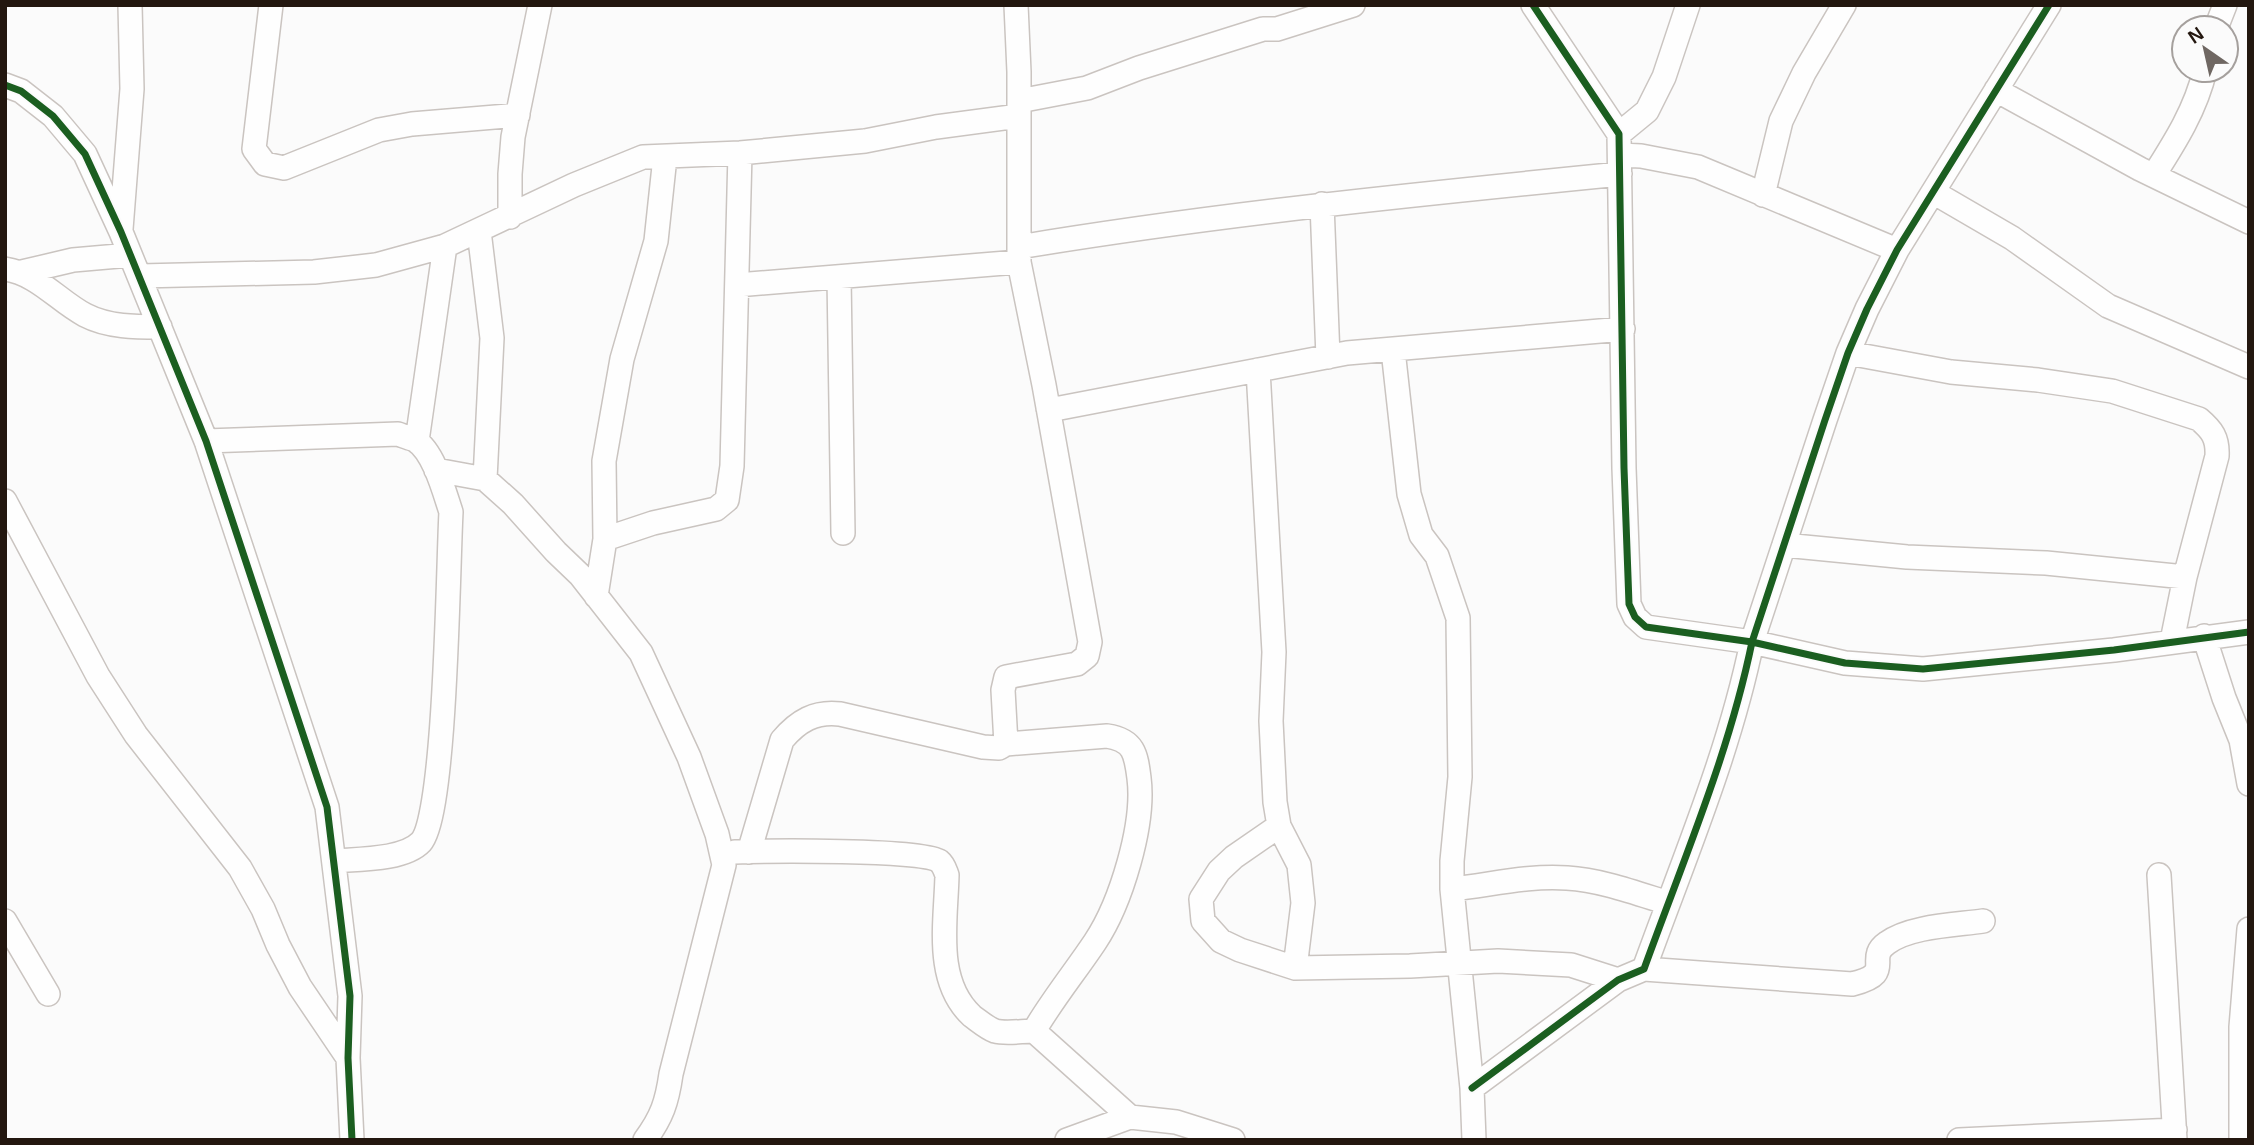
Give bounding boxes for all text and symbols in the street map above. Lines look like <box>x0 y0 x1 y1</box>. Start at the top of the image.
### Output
north arrow <box>2170 14 2240 84</box>
text: N <box>2184 23 2207 48</box>

